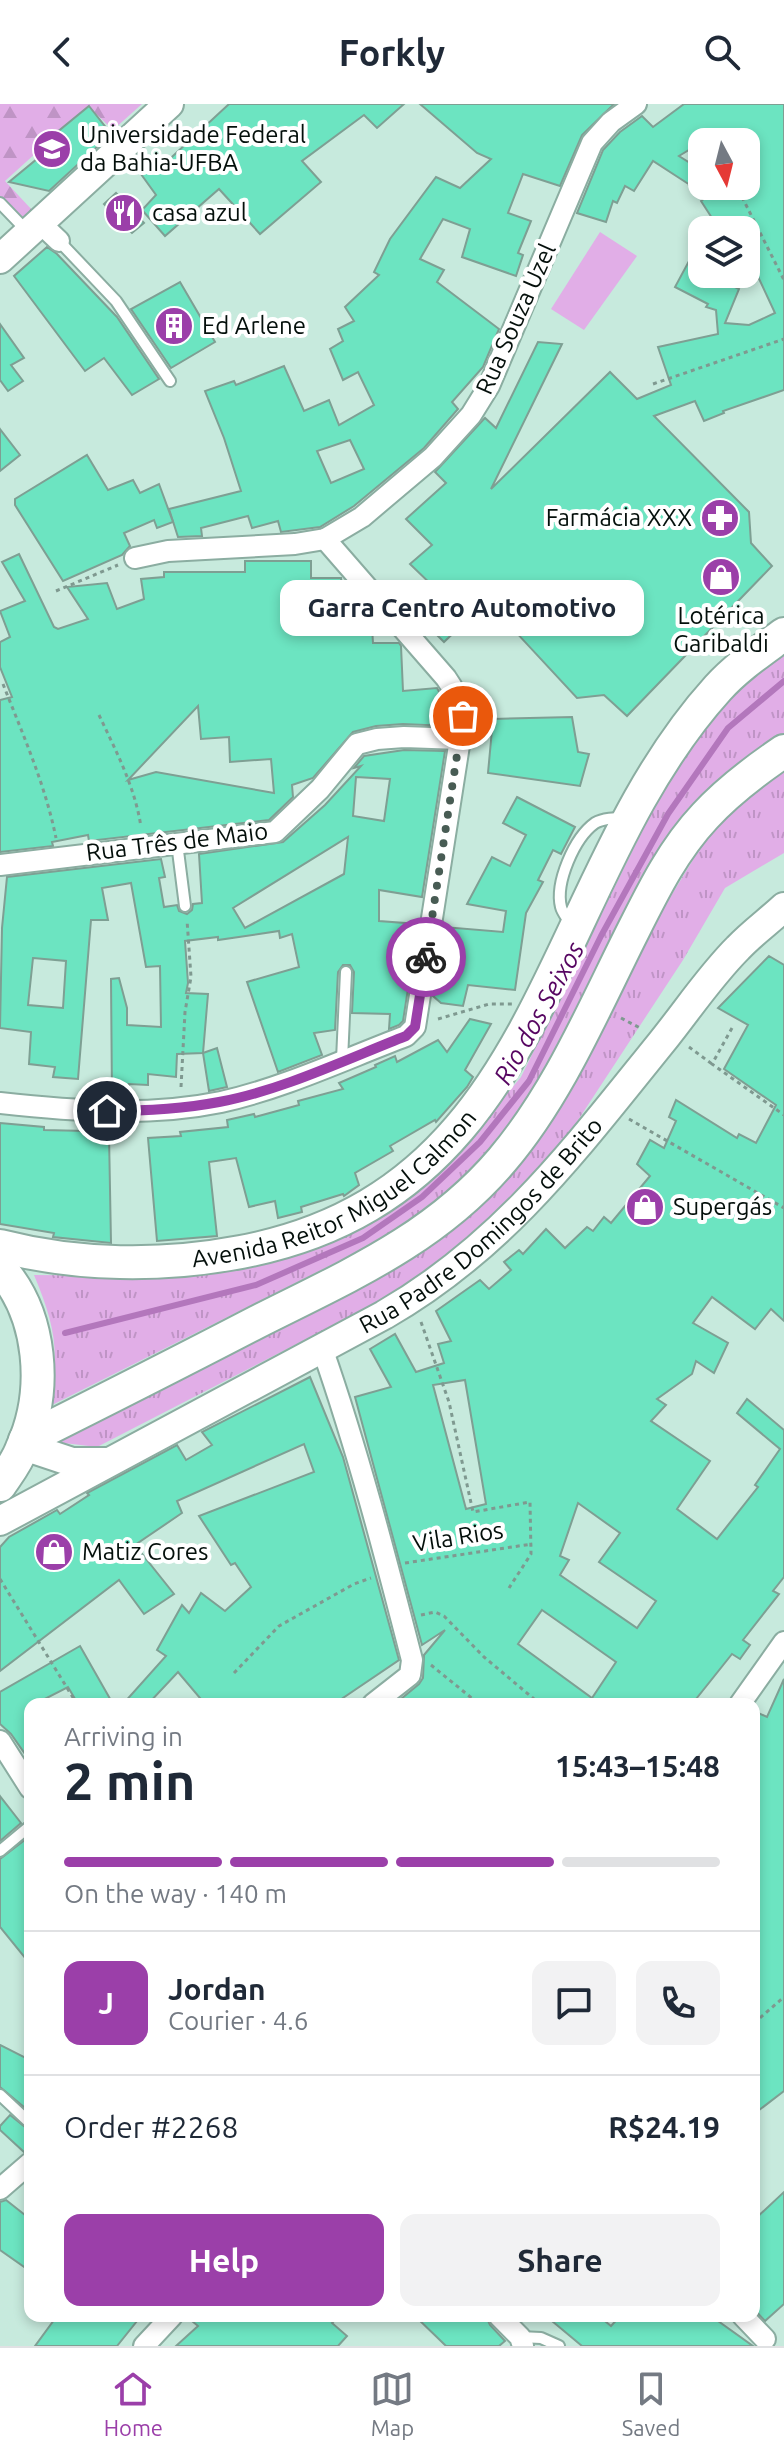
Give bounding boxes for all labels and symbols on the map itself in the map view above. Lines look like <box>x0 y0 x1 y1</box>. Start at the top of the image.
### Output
place label: Universidade Federal da Bahia-UFBA <box>80 121 306 176</box>
school or university icon: Universidade Federal da Bahia-UFBA <box>31 128 73 170</box>
north arrow <box>688 128 760 200</box>
restaurant icon: casa azul <box>103 192 145 234</box>
place label: casa azul <box>152 199 247 226</box>
street label: Rua Souza Uzel <box>470 239 561 398</box>
building icon: Ed Arlene <box>153 305 195 347</box>
place label: Ed Arlene <box>202 312 306 339</box>
pharmacy icon: Farmácia XXX <box>699 497 741 539</box>
place label: Farmácia XXX <box>546 504 692 531</box>
shop icon: Lotérica Garibaldi <box>700 556 742 598</box>
callout: Garra Centro Automotivo <box>281 580 645 636</box>
place label: Lotérica Garibaldi <box>673 602 769 657</box>
pin <box>429 682 497 750</box>
street label: Rua Três de Maio <box>84 817 269 866</box>
courier <box>386 917 466 997</box>
water label: Rio dos Seixos <box>488 937 590 1089</box>
pin <box>73 1077 141 1145</box>
street label: Avenida Reitor Miguel Calmon <box>191 1104 482 1272</box>
street label: Rua Padre Domingos de Brito <box>355 1112 608 1339</box>
shop icon: Supergás <box>624 1186 666 1228</box>
place label: Supergás <box>673 1193 772 1220</box>
street label: Vila Rios <box>411 1516 505 1557</box>
shop icon: Matiz Cores <box>33 1531 75 1573</box>
place label: Matiz Cores <box>82 1538 208 1565</box>

